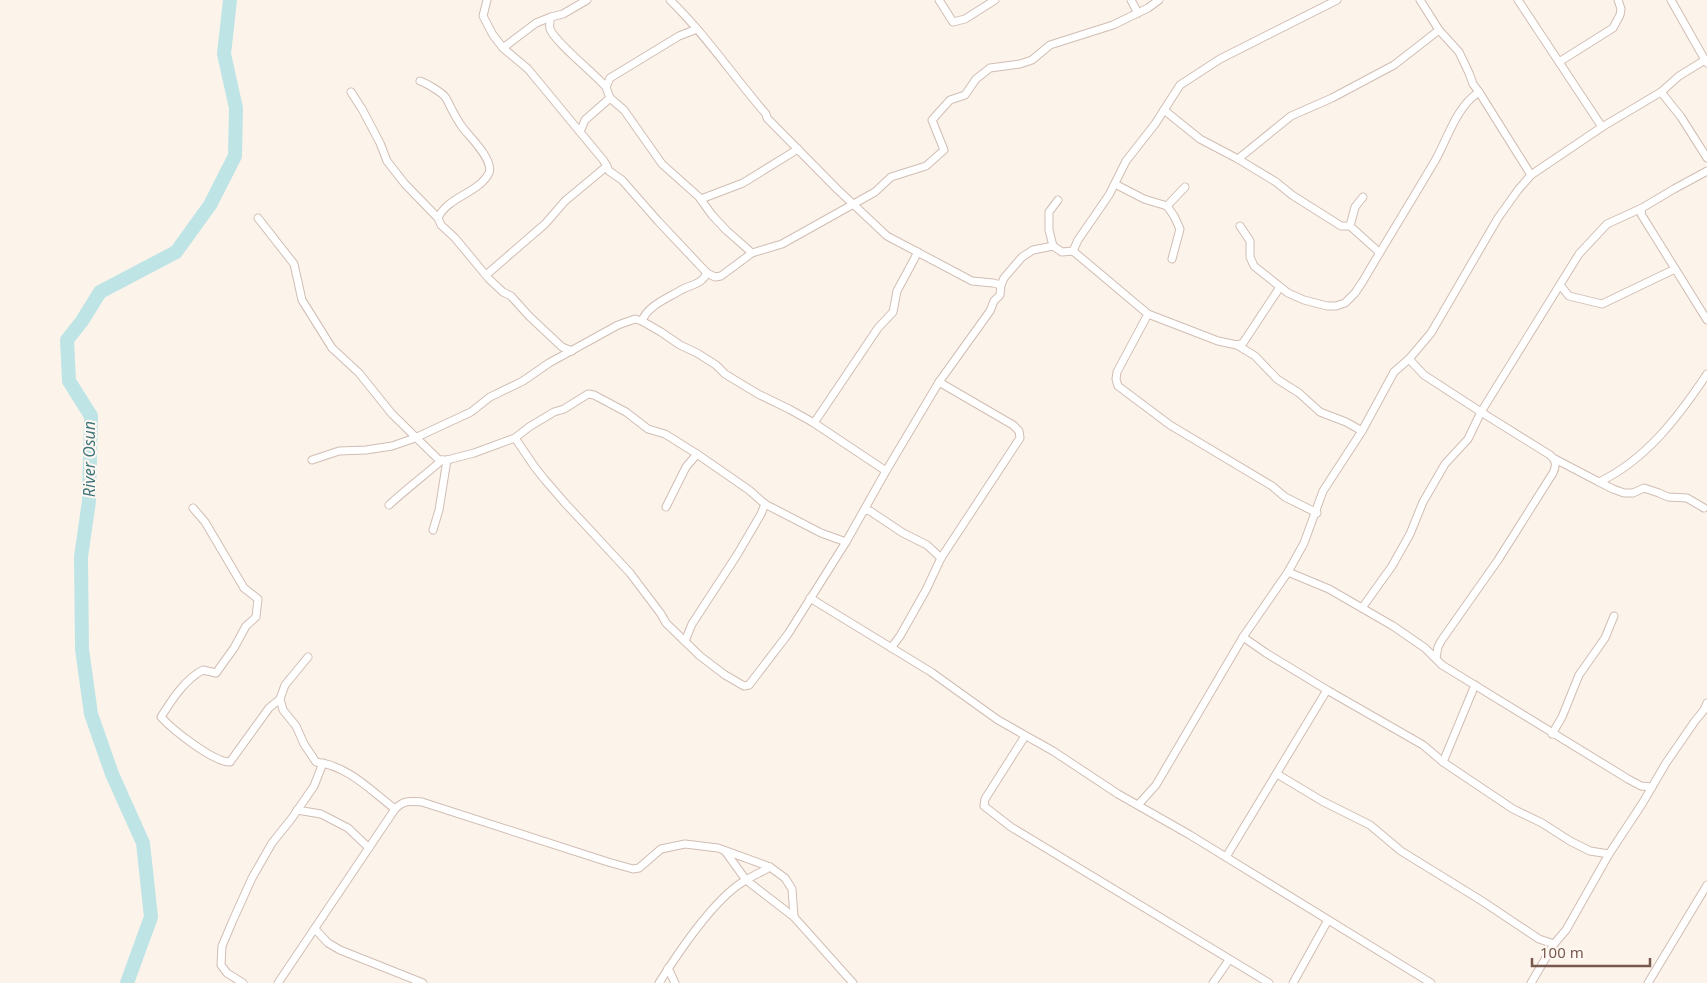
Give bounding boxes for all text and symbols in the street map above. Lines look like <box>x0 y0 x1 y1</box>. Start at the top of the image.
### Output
water label: River Osun <box>78 421 100 497</box>
scale bar <box>1532 936 1650 968</box>
text: 100 m <box>1540 942 1584 962</box>

